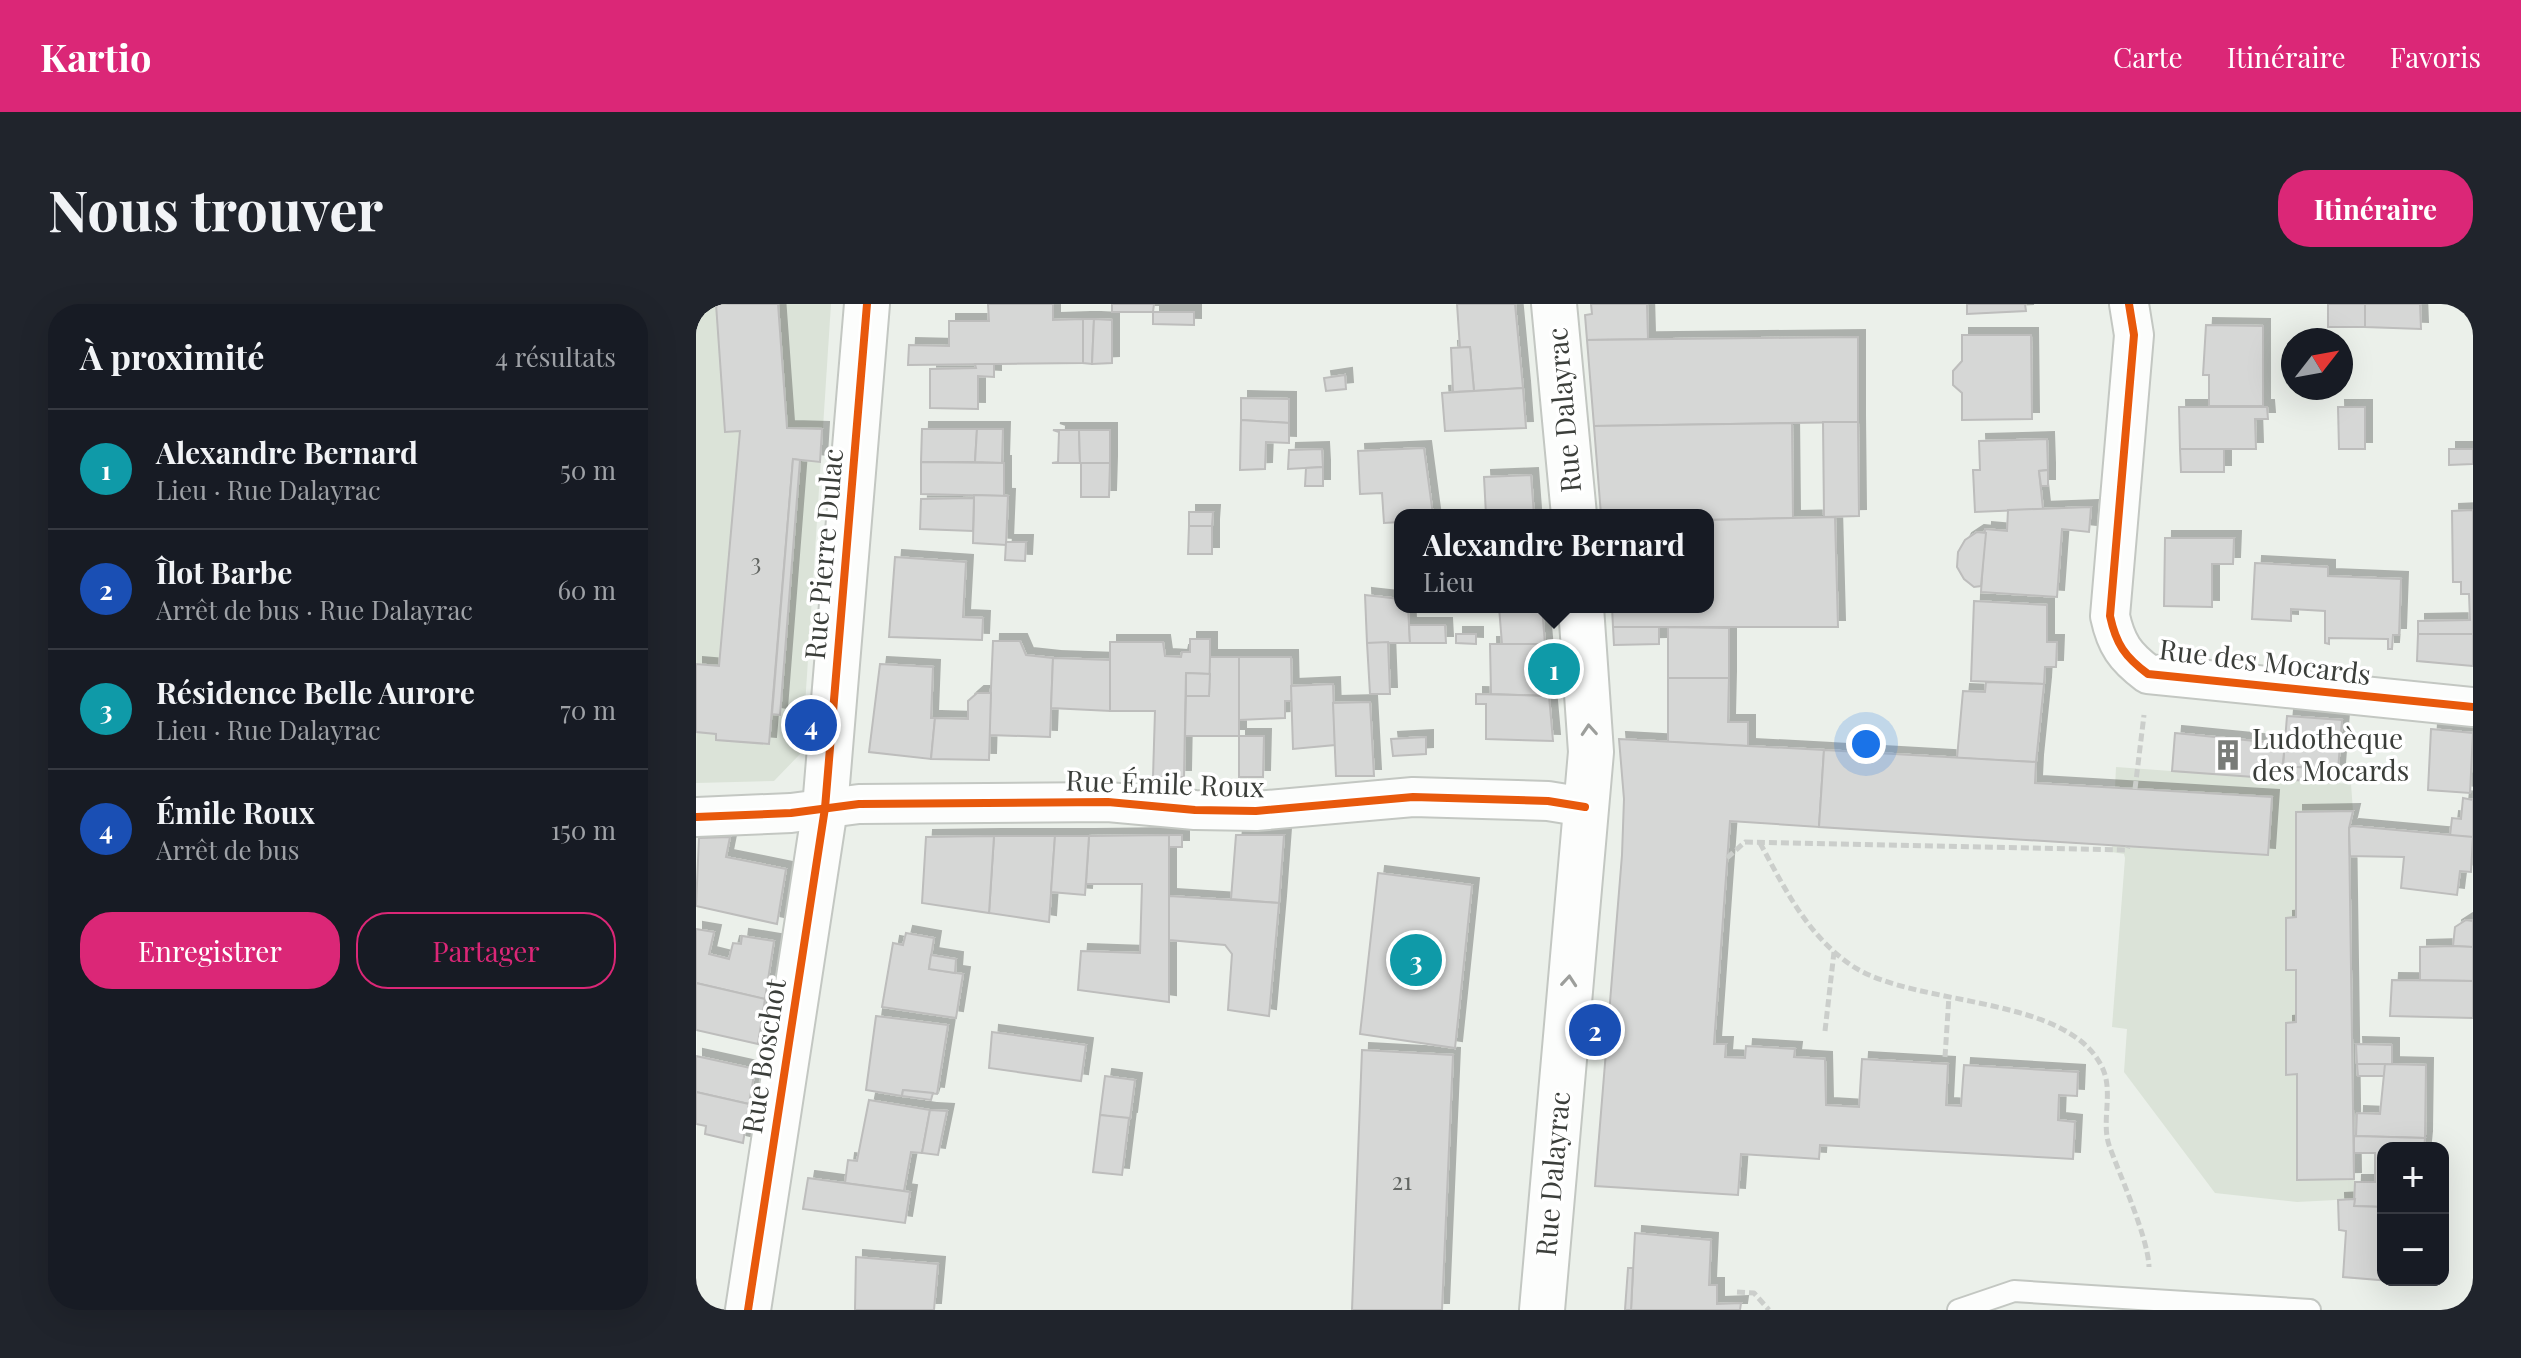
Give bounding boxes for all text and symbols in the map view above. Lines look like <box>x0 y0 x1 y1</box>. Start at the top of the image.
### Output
text: Kartio <box>40 31 151 82</box>
text: Carte <box>2113 38 2183 75</box>
text: Itinéraire <box>2227 38 2346 75</box>
text: Favoris <box>2390 38 2481 75</box>
button: Itinéraire <box>2278 170 2473 247</box>
text: Nous trouver <box>48 171 383 246</box>
street label: Rue Dalayrac <box>1537 326 1588 494</box>
north arrow <box>2281 328 2353 400</box>
text: À proximité <box>80 333 264 379</box>
text: 4 résultats <box>495 339 616 374</box>
text: Alexandre Bernard <box>156 432 418 472</box>
street label: Rue Pierre Dulac <box>795 447 850 661</box>
text: 1 <box>101 452 111 487</box>
text: 50 m <box>560 452 616 487</box>
text: Lieu · Rue Dalayrac <box>156 472 381 507</box>
popup <box>1394 509 1714 613</box>
text: Alexandre Bernard <box>1423 524 1685 564</box>
house number: 3 <box>751 545 761 577</box>
text: Îlot Barbe <box>156 552 292 592</box>
text: Lieu <box>1423 564 1474 599</box>
text: 2 <box>99 572 113 607</box>
text: 60 m <box>557 572 616 607</box>
text: Arrêt de bus · Rue Dalayrac <box>156 592 473 627</box>
street label: Rue des Mocards <box>2157 629 2373 692</box>
pin: 1 <box>1528 639 1580 699</box>
text: Résidence Belle Aurore <box>156 672 475 712</box>
text: 3 <box>100 692 112 727</box>
text: 70 m <box>560 692 616 727</box>
pin: 4 <box>785 695 837 755</box>
text: Lieu · Rue Dalayrac <box>156 712 381 747</box>
place label: Ludothèque des Mocards <box>2252 719 2409 788</box>
one-way arrow <box>1581 723 1598 736</box>
your location <box>1846 724 1886 764</box>
building icon: Ludothèque des Mocards <box>2211 738 2245 772</box>
street label: Rue Émile Roux <box>1065 761 1266 804</box>
text: Émile Roux <box>156 792 315 832</box>
text: 4 <box>99 812 113 847</box>
text: 150 m <box>551 812 616 847</box>
text: Arrêt de bus <box>156 832 300 867</box>
button: Enregistrer <box>80 912 340 989</box>
button: Partager <box>356 912 616 989</box>
pin: 3 <box>1390 930 1442 990</box>
one-way arrow <box>1560 974 1577 987</box>
street label: Rue Boschot <box>732 975 793 1136</box>
pin: 2 <box>1569 1000 1621 1060</box>
street label: Rue Dalayrac <box>1526 1090 1577 1258</box>
map controls <box>2377 1142 2449 1286</box>
button: + <box>2377 1142 2449 1214</box>
house number: 21 <box>1392 1164 1412 1196</box>
button: − <box>2377 1214 2449 1286</box>

